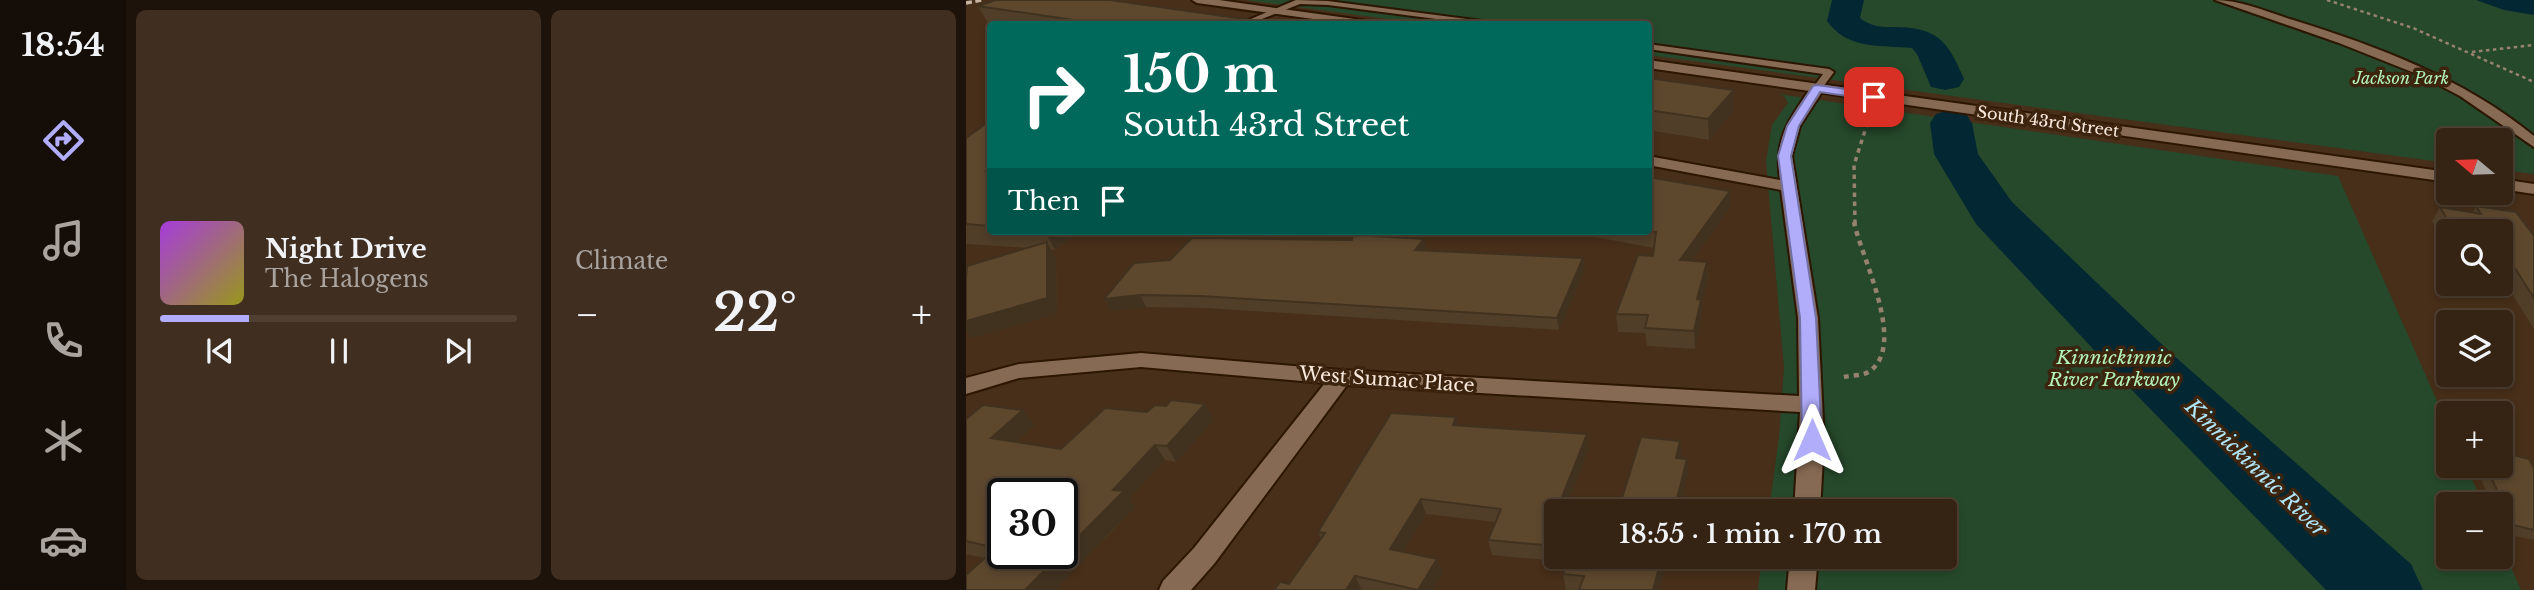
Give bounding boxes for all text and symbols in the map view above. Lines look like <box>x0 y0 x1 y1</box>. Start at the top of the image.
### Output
text: 18:54 <box>21 25 105 65</box>
text: 150 m <box>1123 44 1278 105</box>
icon: right <box>1008 49 1099 140</box>
pin <box>1844 67 1904 127</box>
park label: Jackson Park <box>2352 68 2449 88</box>
icon: arrive <box>1855 78 1893 116</box>
street label: South 43rd Street <box>1976 101 2120 141</box>
text: South 43rd Street <box>1123 105 1410 145</box>
icon: directions <box>39 116 88 165</box>
north arrow <box>2436 128 2513 205</box>
map controls <box>2436 128 2513 569</box>
icon: arrive <box>1094 182 1132 220</box>
text: Then <box>1008 185 1080 217</box>
icon: music <box>39 216 88 265</box>
button: search <box>2436 219 2513 296</box>
text: Night Drive <box>265 233 427 265</box>
text: Climate <box>575 247 668 275</box>
text: The Halogens <box>265 265 429 293</box>
text: 22° <box>713 281 797 345</box>
text: − <box>575 291 599 338</box>
text: + <box>911 291 932 338</box>
button: layers <box>2436 310 2513 387</box>
icon: phone <box>39 316 88 365</box>
icon: previous <box>201 332 239 370</box>
icon: pause <box>320 332 358 370</box>
icon: next <box>439 332 477 370</box>
park label: Kinnickinnic River Parkway <box>2047 346 2180 391</box>
street label: West Sumac Place <box>1298 362 1475 397</box>
water label: Kinnickinnic River <box>2179 393 2333 543</box>
button: + <box>2436 401 2513 478</box>
position arrow <box>1775 403 1849 477</box>
icon: climate <box>39 416 88 465</box>
speed limit sign: 30 <box>987 478 1078 569</box>
button: − <box>2436 492 2513 569</box>
icon: car <box>39 516 88 565</box>
text: 18:55 · 1 min · 170 m <box>1619 518 1882 550</box>

